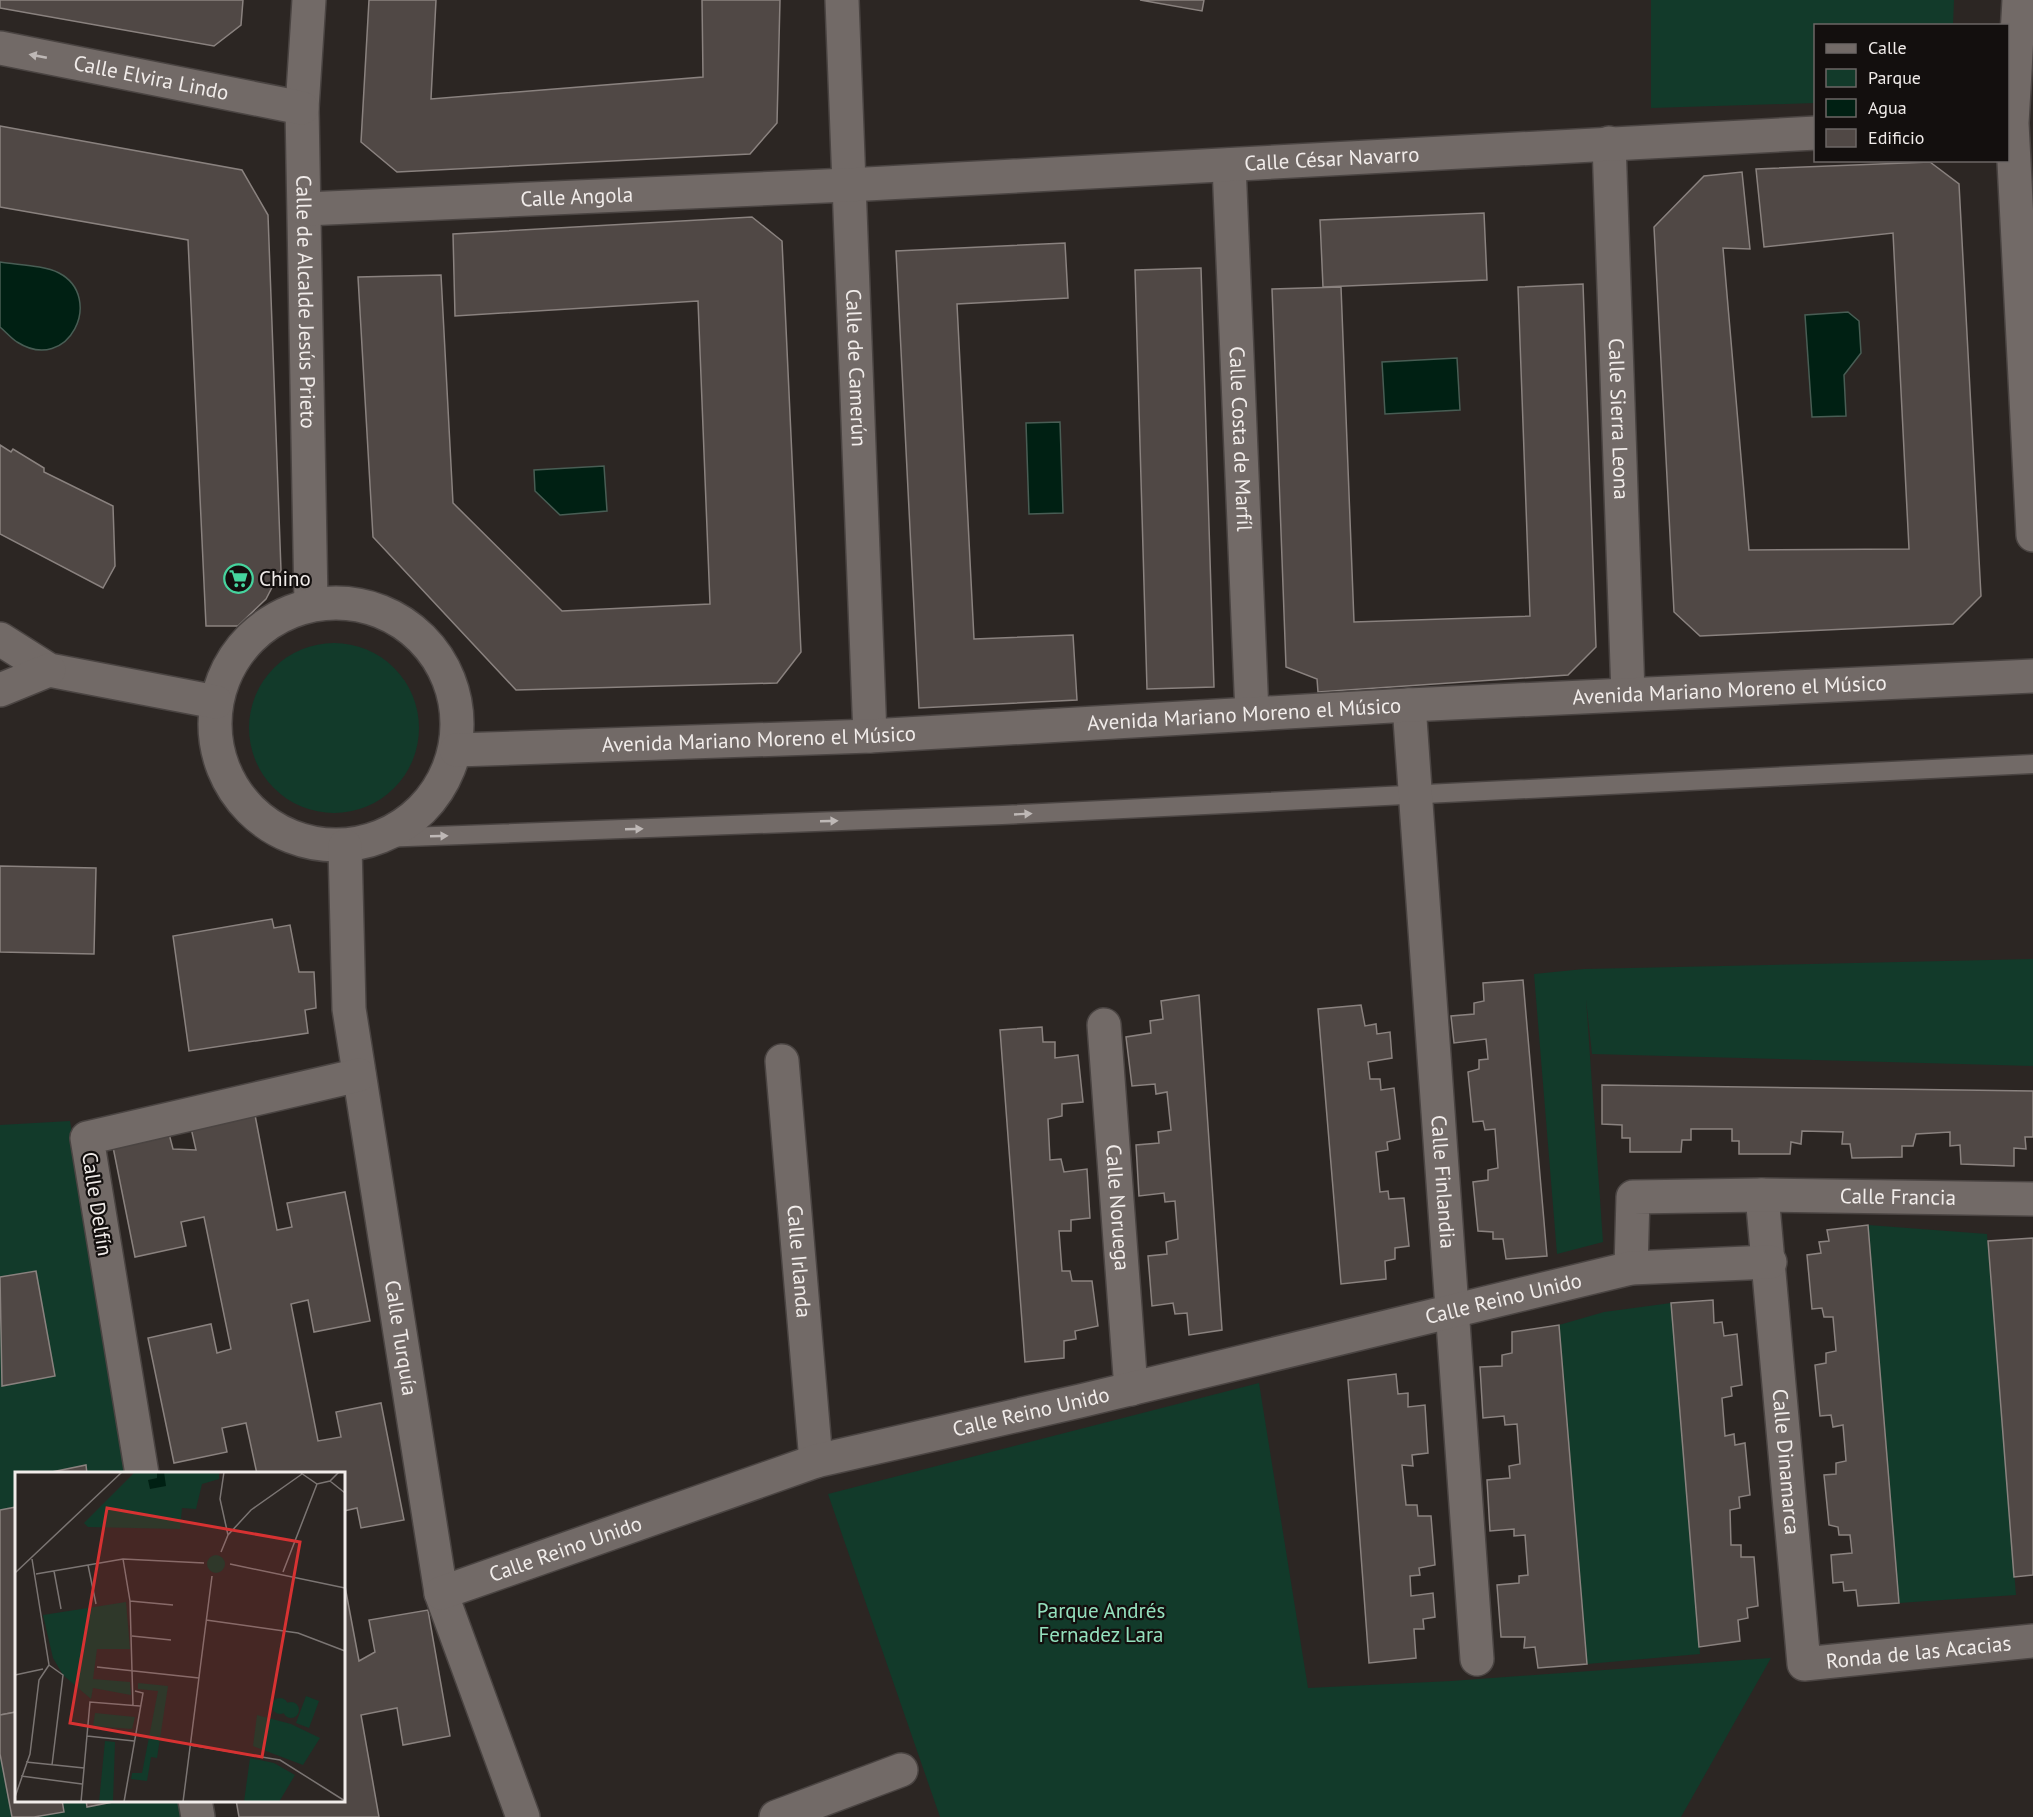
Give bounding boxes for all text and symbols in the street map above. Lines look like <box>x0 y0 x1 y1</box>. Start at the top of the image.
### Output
legend <box>1814 24 2009 162</box>
text: Calle <box>1868 36 1907 59</box>
street label: Calle Elvira Lindo <box>71 49 231 106</box>
one-way arrow <box>29 51 48 60</box>
text: Parque <box>1868 66 1921 89</box>
text: Agua <box>1868 96 1907 119</box>
text: Edificio <box>1868 126 1924 149</box>
street label: Calle César Navarro <box>1244 140 1420 177</box>
street label: Calle de Alcalde Jesús Prieto <box>290 175 322 429</box>
street label: Calle Angola <box>520 181 634 212</box>
street label: Calle de Camerún <box>840 288 873 447</box>
street label: Calle Sierra Leona <box>1603 338 1635 500</box>
street label: Calle Costa de Marfíl <box>1224 346 1258 532</box>
supermarket icon: Chino <box>222 563 254 595</box>
place label: Chino <box>259 565 311 592</box>
street label: Avenida Mariano Moreno el Músico <box>1572 669 1887 710</box>
street label: Avenida Mariano Moreno el Músico <box>1086 691 1402 736</box>
street label: Avenida Mariano Moreno el Músico <box>601 719 917 758</box>
one-way arrow <box>1014 809 1033 818</box>
one-way arrow <box>819 817 838 826</box>
one-way arrow <box>624 824 643 833</box>
one-way arrow <box>429 831 448 840</box>
street label: Calle Finlandia <box>1425 1114 1462 1250</box>
street label: Calle Noruega <box>1100 1143 1136 1272</box>
street label: Calle Delfín <box>76 1150 119 1258</box>
street label: Calle Francia <box>1840 1182 1956 1211</box>
street label: Calle Irlanda <box>781 1203 818 1319</box>
street label: Calle Reino Unido <box>1422 1266 1584 1330</box>
street label: Calle Turquía <box>379 1278 424 1397</box>
street label: Calle Reino Unido <box>950 1380 1112 1443</box>
street label: Calle Dinamarca <box>1766 1388 1806 1536</box>
inset map <box>15 1472 345 1802</box>
street label: Calle Reino Unido <box>485 1509 645 1588</box>
park label: Parque Andrés Fernadez Lara <box>1037 1597 1165 1648</box>
street label: Ronda de las Acacias <box>1825 1629 2012 1675</box>

